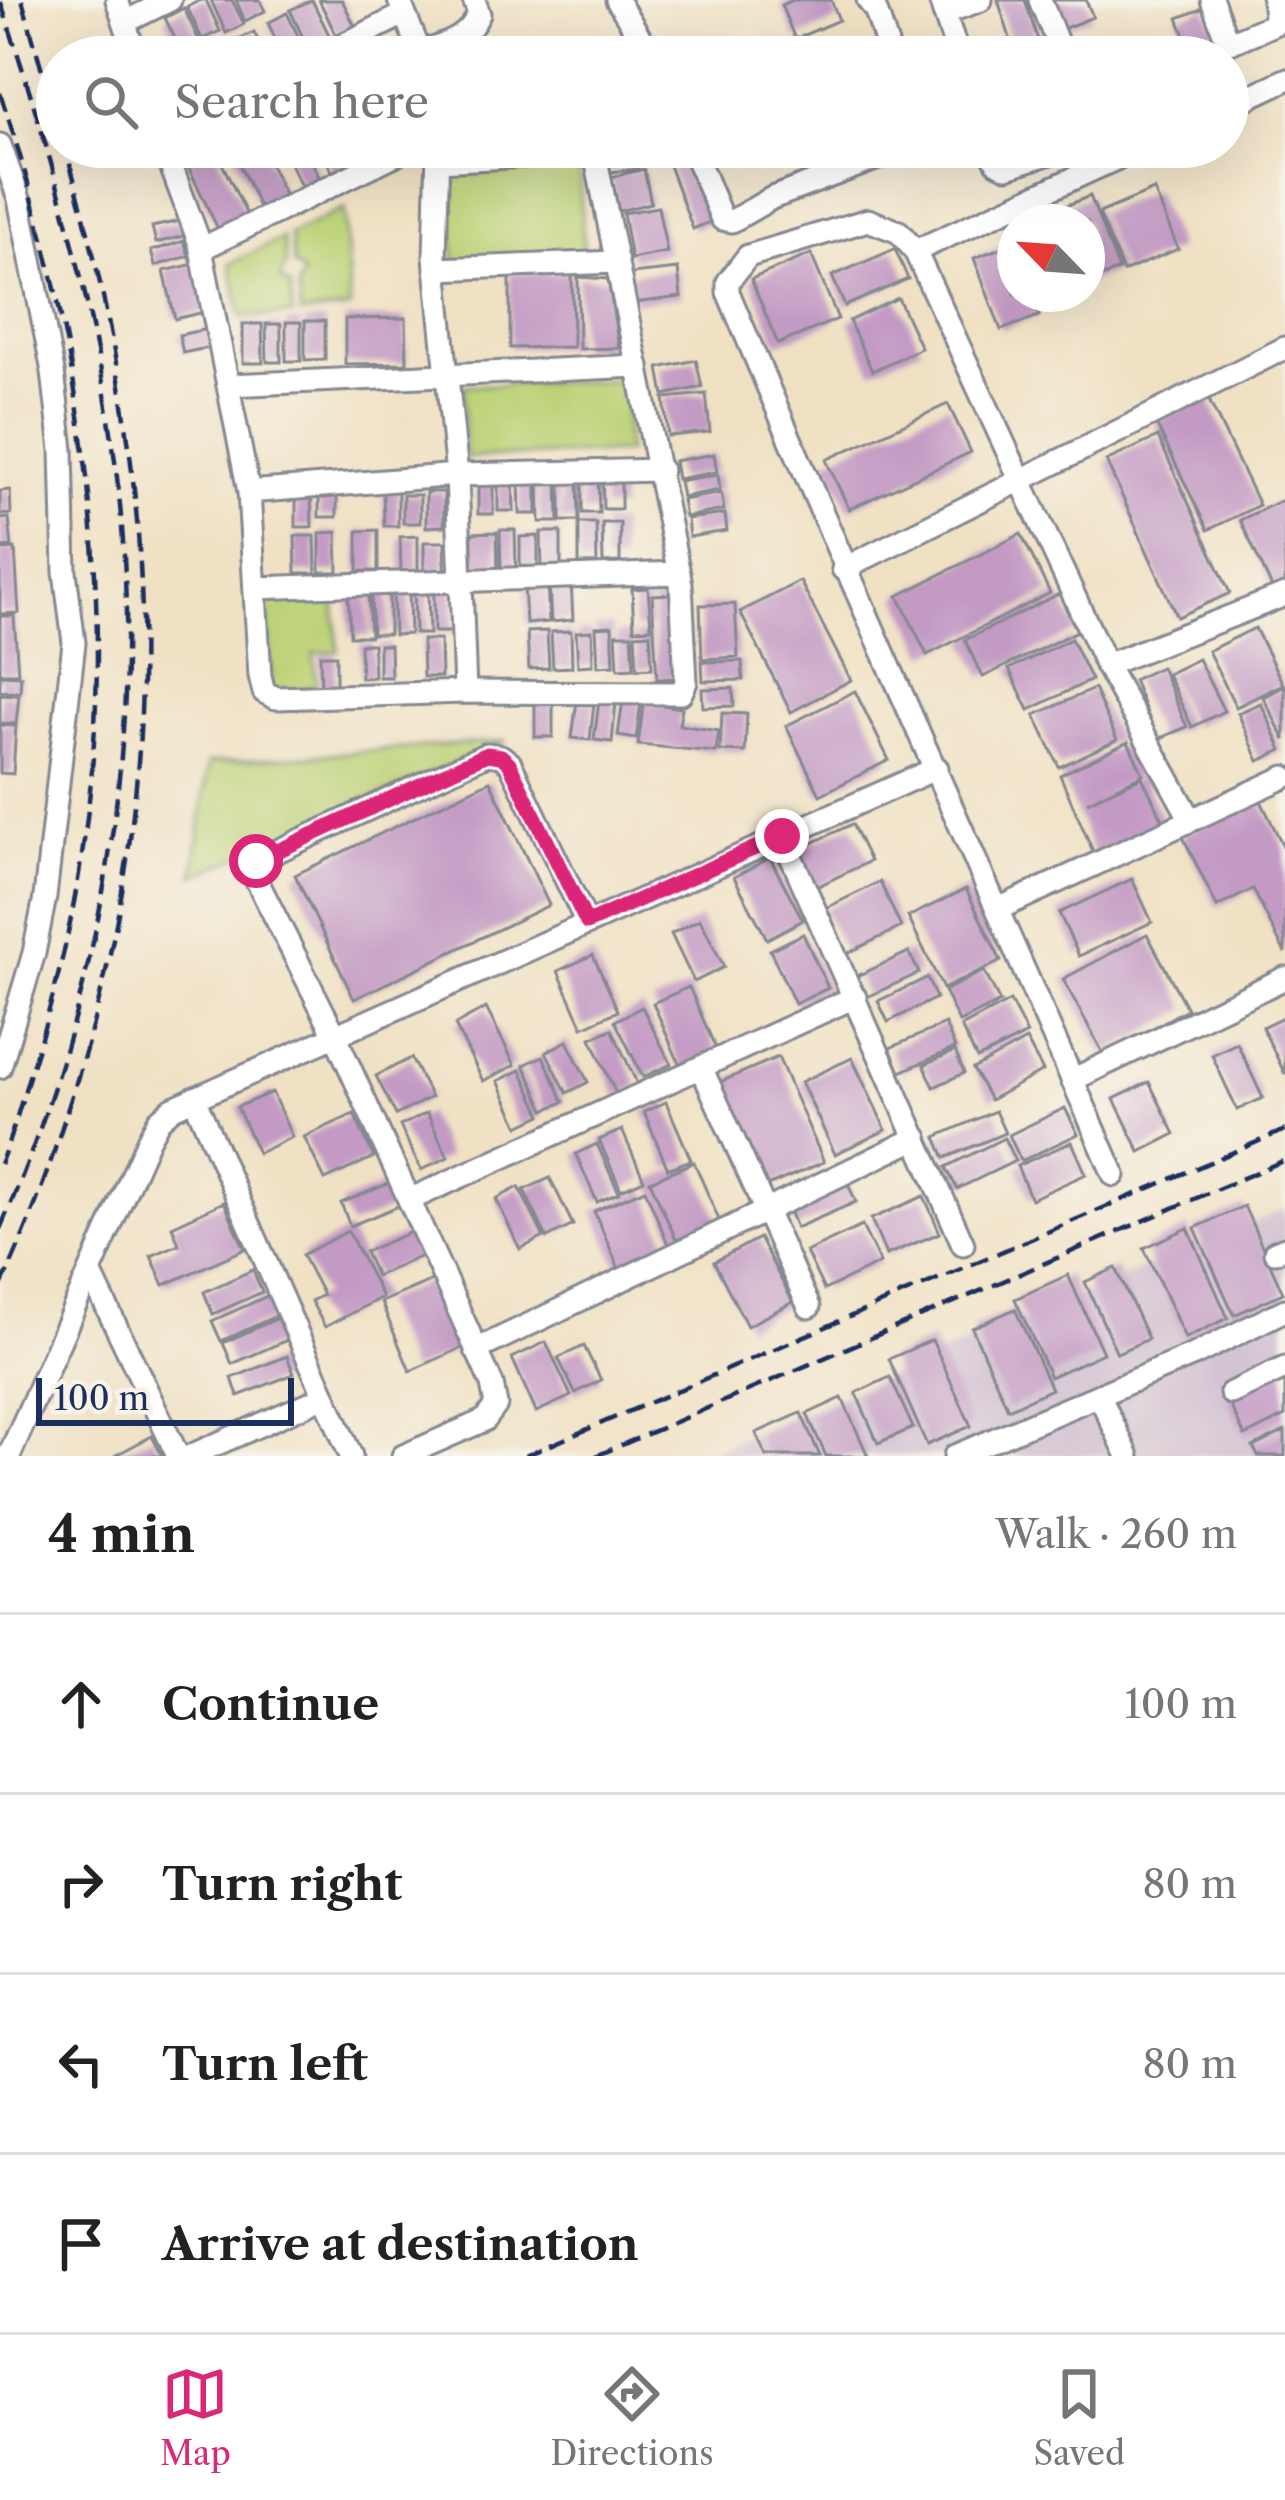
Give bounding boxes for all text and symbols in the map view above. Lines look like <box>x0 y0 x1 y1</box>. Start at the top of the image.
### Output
search box <box>36 36 1249 168</box>
icon: search <box>78 69 144 135</box>
text: Search here <box>174 74 429 130</box>
north arrow <box>997 204 1105 312</box>
route end <box>755 809 809 863</box>
route start <box>229 834 283 888</box>
scale bar <box>36 1372 294 1425</box>
text: 100 m <box>54 1378 149 1419</box>
text: 4 min <box>48 1503 195 1565</box>
text: Walk · 260 m <box>995 1510 1237 1558</box>
icon: ahead <box>48 1671 114 1737</box>
text: Continue <box>162 1676 379 1732</box>
text: 100 m <box>1124 1680 1237 1728</box>
icon: right <box>48 1851 114 1917</box>
text: Turn right <box>162 1856 402 1912</box>
text: 80 m <box>1142 1860 1237 1908</box>
icon: left <box>48 2031 114 2097</box>
text: Turn left <box>162 2036 368 2092</box>
text: 80 m <box>1142 2040 1237 2088</box>
icon: arrive <box>48 2211 114 2277</box>
text: Arrive at destination <box>162 2216 639 2272</box>
tab: Map <box>160 2361 231 2474</box>
tab: Directions <box>551 2361 714 2474</box>
tab: Saved <box>1033 2361 1125 2474</box>

